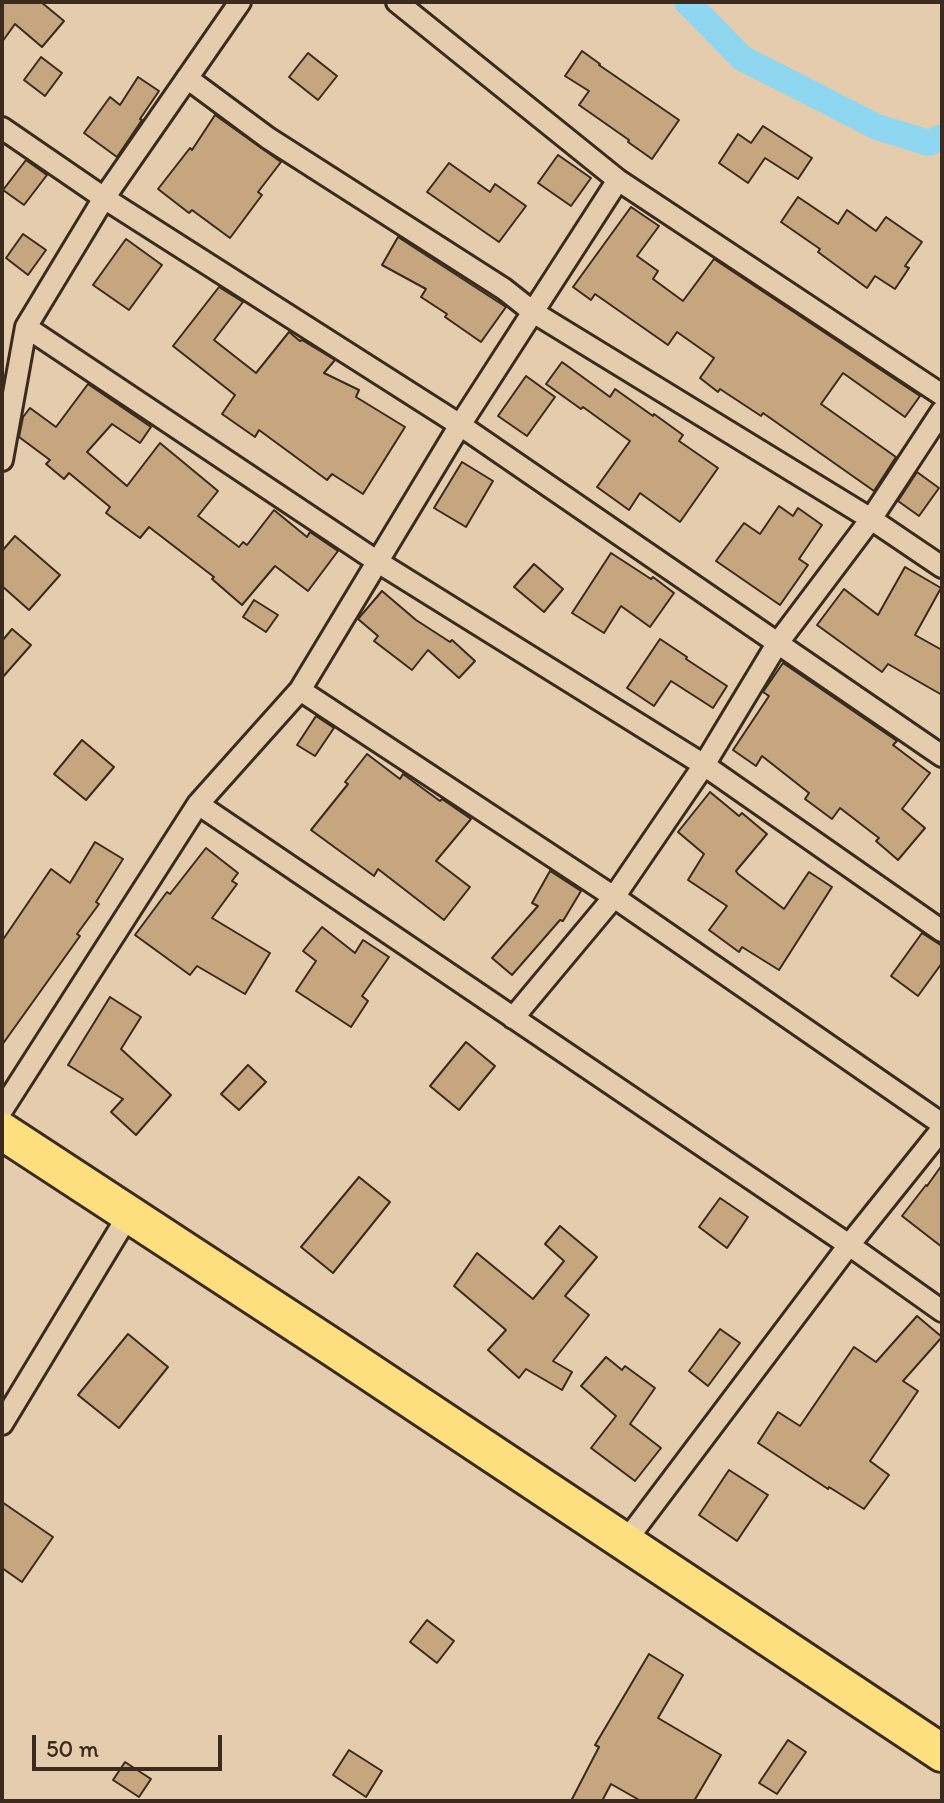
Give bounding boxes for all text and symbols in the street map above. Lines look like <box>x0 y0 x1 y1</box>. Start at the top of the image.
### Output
scale bar <box>36 1719 226 1769</box>
text: 50 m <box>46 1734 99 1763</box>

